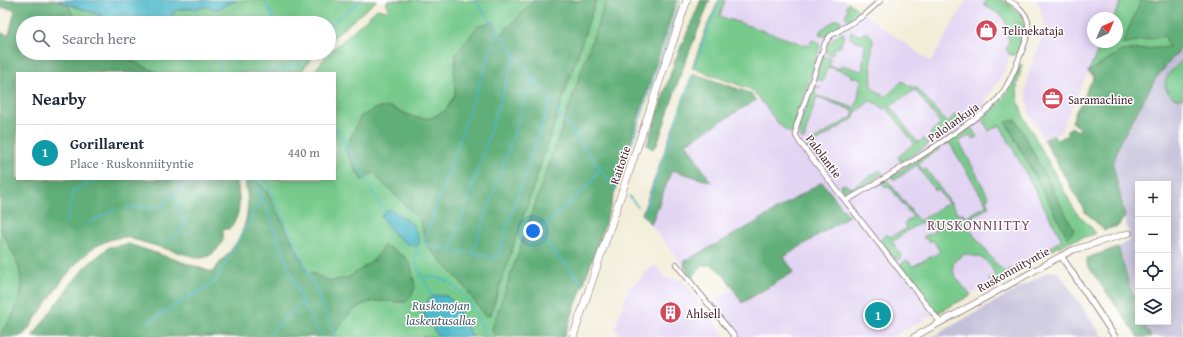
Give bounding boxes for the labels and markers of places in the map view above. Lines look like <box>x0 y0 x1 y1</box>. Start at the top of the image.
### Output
shop icon: Telinekataja <box>974 17 1000 43</box>
place label: Telinekataja <box>1002 22 1064 39</box>
office icon: Saramachine <box>1039 86 1065 112</box>
place label: Saramachine <box>1068 91 1133 108</box>
building icon: Ahlsell <box>658 300 684 326</box>
pin: 1 <box>865 300 891 330</box>
place label: Ahlsell <box>686 305 721 322</box>

